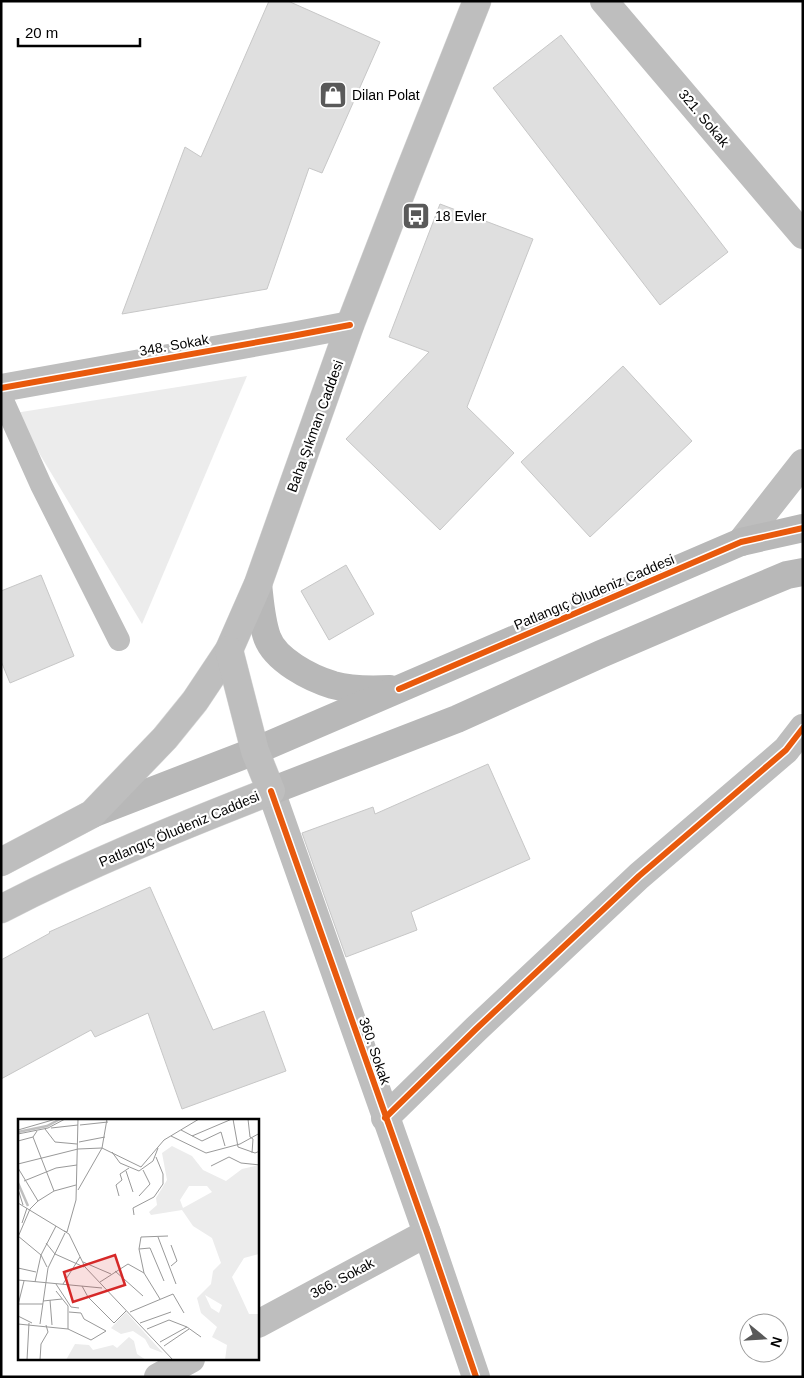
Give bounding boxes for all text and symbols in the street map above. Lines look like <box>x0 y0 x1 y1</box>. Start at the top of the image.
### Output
scale bar <box>18 15 140 47</box>
text: 20 m <box>25 24 58 41</box>
shop icon: Dilan Polat <box>318 80 348 110</box>
street label: 321. Sokak <box>675 86 733 151</box>
place label: Dilan Polat <box>352 87 420 103</box>
bus stop icon: 18 Evler <box>401 201 431 231</box>
place label: 18 Evler <box>435 208 487 224</box>
street label: 348. Sokak <box>138 331 211 359</box>
street label: Baha Şıkman Caddesi <box>284 358 346 494</box>
street label: Patlangıç Öludeniz Caddesi <box>511 550 677 633</box>
street label: Patlangıç Öludeniz Caddesi <box>96 787 262 870</box>
street label: 360. Sokak <box>356 1015 394 1088</box>
inset map <box>18 1119 259 1360</box>
street label: 366. Sokak <box>307 1254 378 1302</box>
north arrow <box>739 1313 789 1363</box>
text: N <box>767 1335 786 1349</box>

